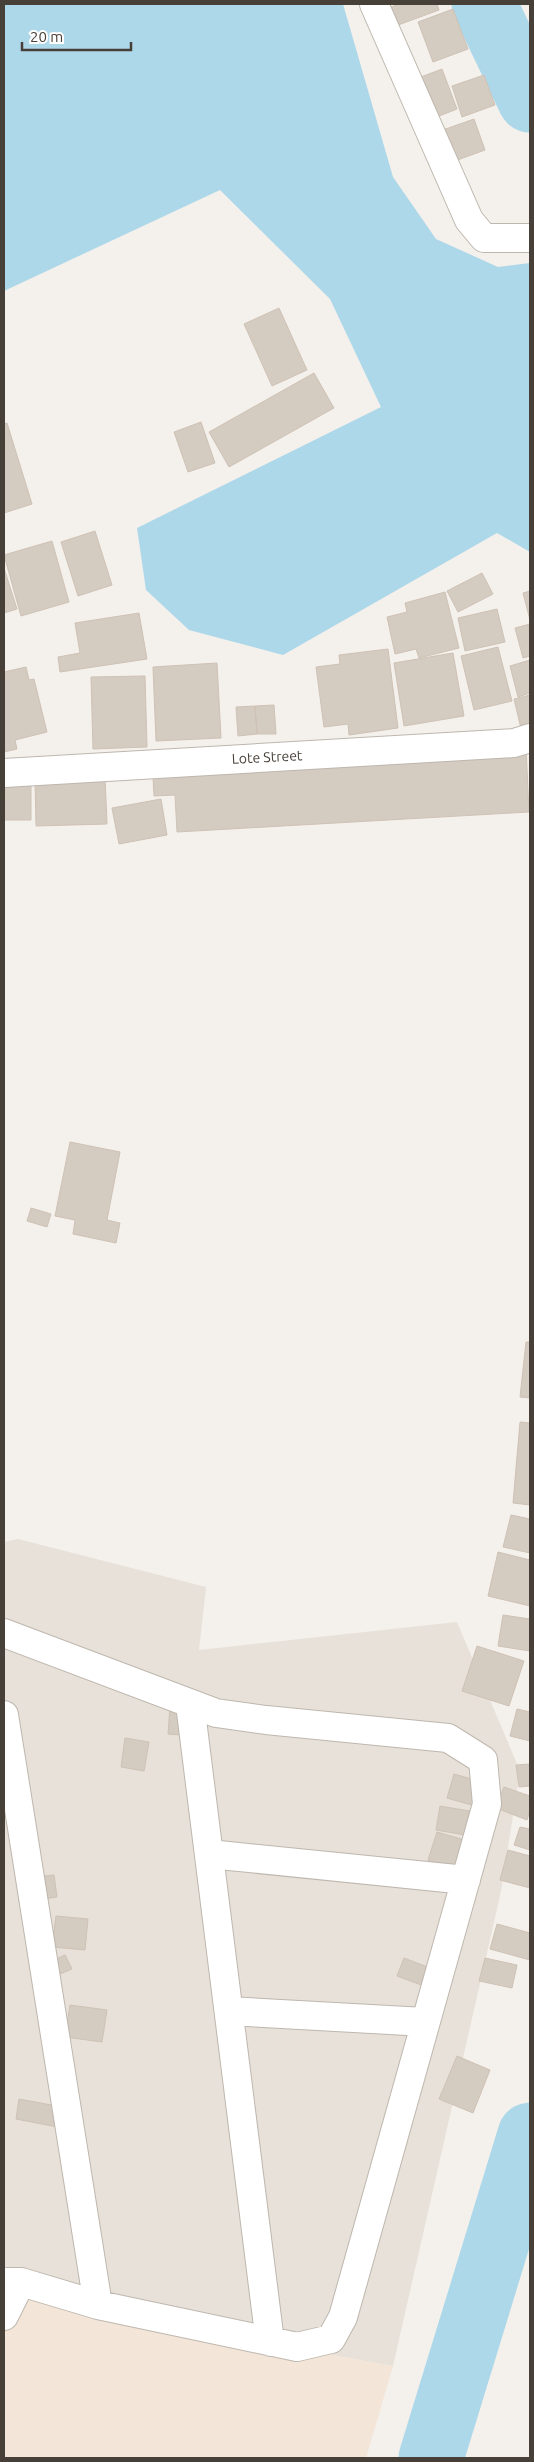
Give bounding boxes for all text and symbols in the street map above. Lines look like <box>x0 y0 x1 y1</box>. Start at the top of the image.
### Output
scale bar <box>22 20 131 52</box>
text: 20 m <box>30 28 63 45</box>
street label: Lote Street <box>231 747 303 767</box>

